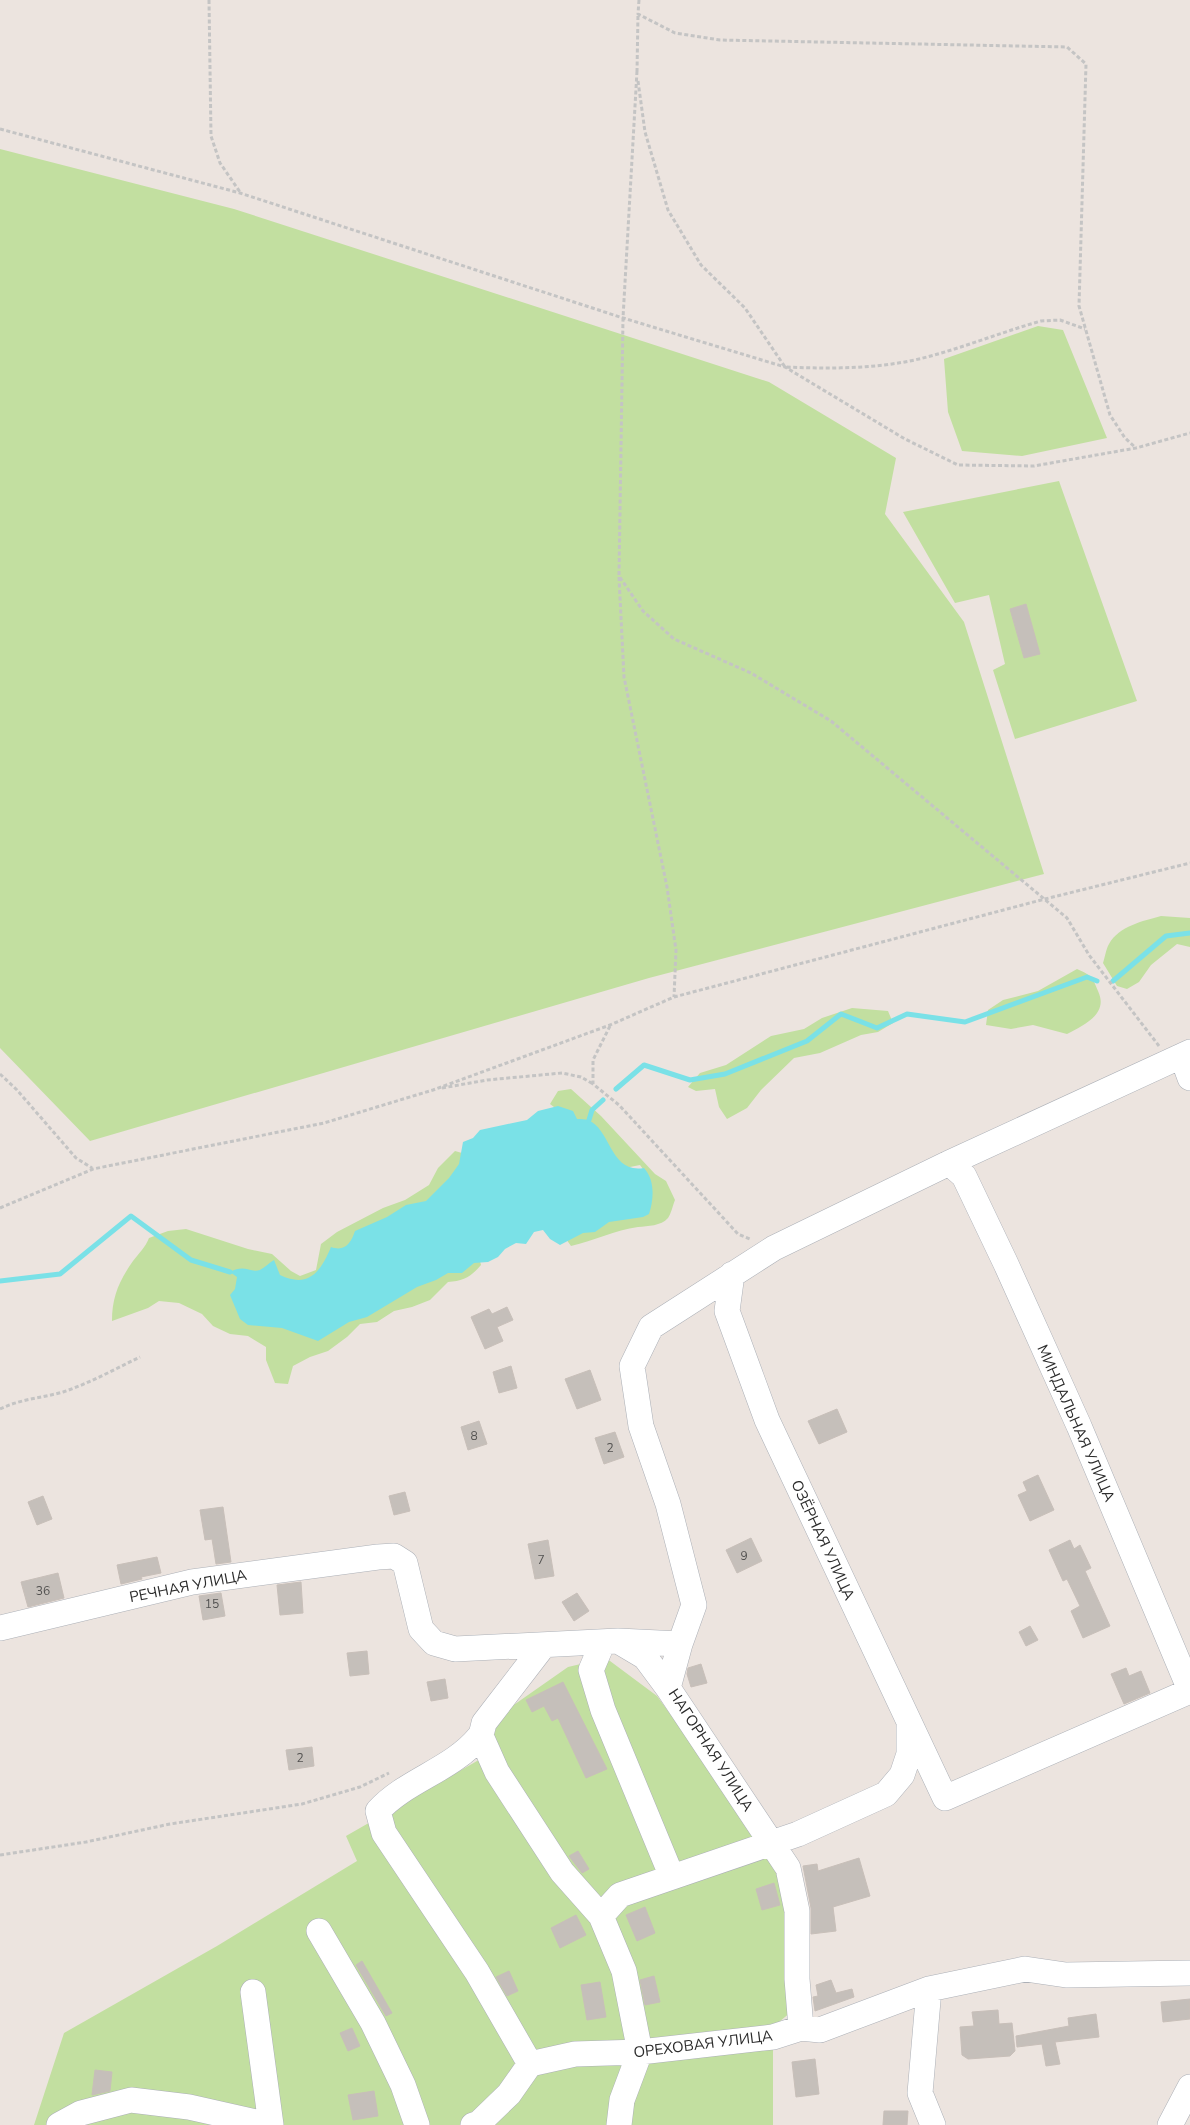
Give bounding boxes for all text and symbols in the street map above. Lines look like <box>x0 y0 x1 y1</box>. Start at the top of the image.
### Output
street label: МИНДАЛЬНАЯ УЛИЦА <box>1032 1341 1120 1505</box>
house number: 8 <box>470 1428 478 1444</box>
house number: 2 <box>606 1440 614 1456</box>
street label: ОЗЁРНАЯ УЛИЦА <box>786 1477 860 1603</box>
house number: 9 <box>740 1548 748 1564</box>
house number: 7 <box>537 1552 545 1568</box>
street label: РЕЧНАЯ УЛИЦА <box>128 1565 249 1607</box>
house number: 36 <box>36 1583 50 1599</box>
house number: 15 <box>205 1596 219 1612</box>
street label: НАГОРНАЯ УЛИЦА <box>664 1685 758 1815</box>
house number: 2 <box>296 1750 304 1766</box>
street label: ОРЕХОВАЯ УЛИЦА <box>632 2026 774 2062</box>

